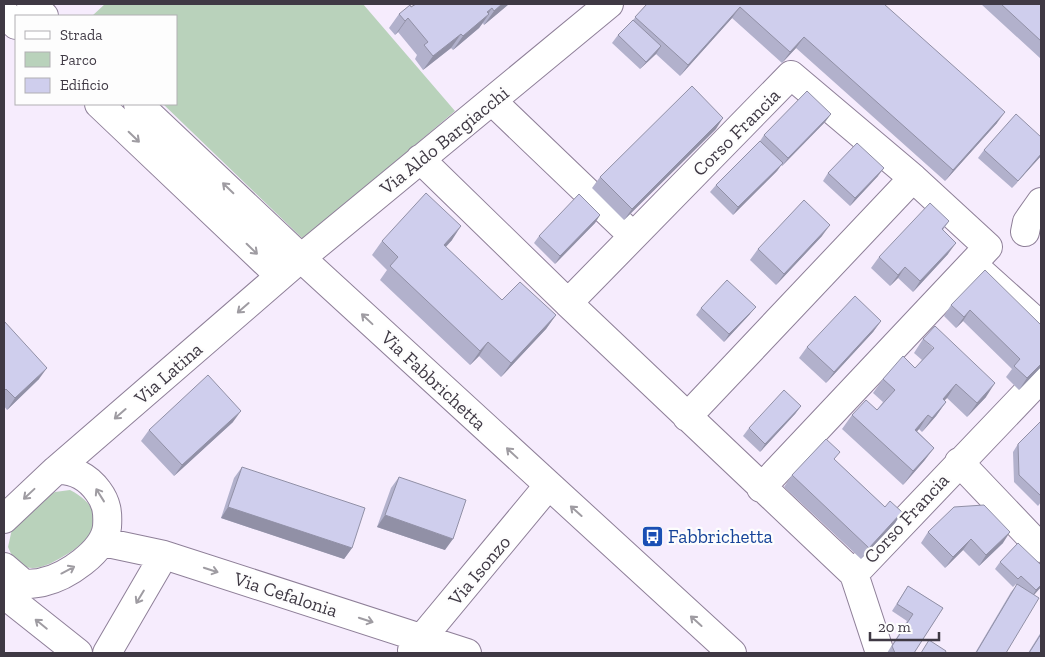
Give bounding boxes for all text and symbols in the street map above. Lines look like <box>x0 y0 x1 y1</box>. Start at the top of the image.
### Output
legend <box>15 15 178 105</box>
text: Strada <box>60 26 103 44</box>
text: Parco <box>60 51 97 69</box>
text: Edificio <box>60 76 109 94</box>
street label: Via Aldo Bargiacchi <box>374 81 513 200</box>
street label: Corso Francia <box>688 84 785 181</box>
one-way arrow <box>128 131 140 143</box>
one-way arrow <box>221 182 234 194</box>
one-way arrow <box>245 243 258 255</box>
one-way arrow <box>237 302 250 313</box>
one-way arrow <box>361 313 373 325</box>
street label: Via Fabbrichetta <box>376 325 491 435</box>
street label: Via Latina <box>129 338 207 410</box>
one-way arrow <box>114 409 127 420</box>
one-way arrow <box>506 447 519 459</box>
street label: Corso Francia <box>859 469 954 568</box>
one-way arrow <box>23 488 36 500</box>
one-way arrow <box>95 489 105 503</box>
one-way arrow <box>570 505 583 517</box>
bus stop icon: Fabbrichetta <box>640 524 664 548</box>
place label: Fabbrichetta <box>668 525 773 548</box>
street label: Via Isonzo <box>443 530 515 611</box>
one-way arrow <box>60 565 75 574</box>
one-way arrow <box>203 566 219 576</box>
street label: Via Cefalonia <box>230 567 340 622</box>
one-way arrow <box>134 590 144 604</box>
scale bar <box>870 610 939 642</box>
one-way arrow <box>690 615 702 627</box>
one-way arrow <box>357 616 373 625</box>
one-way arrow <box>35 618 48 629</box>
text: 20 m <box>878 618 911 636</box>

